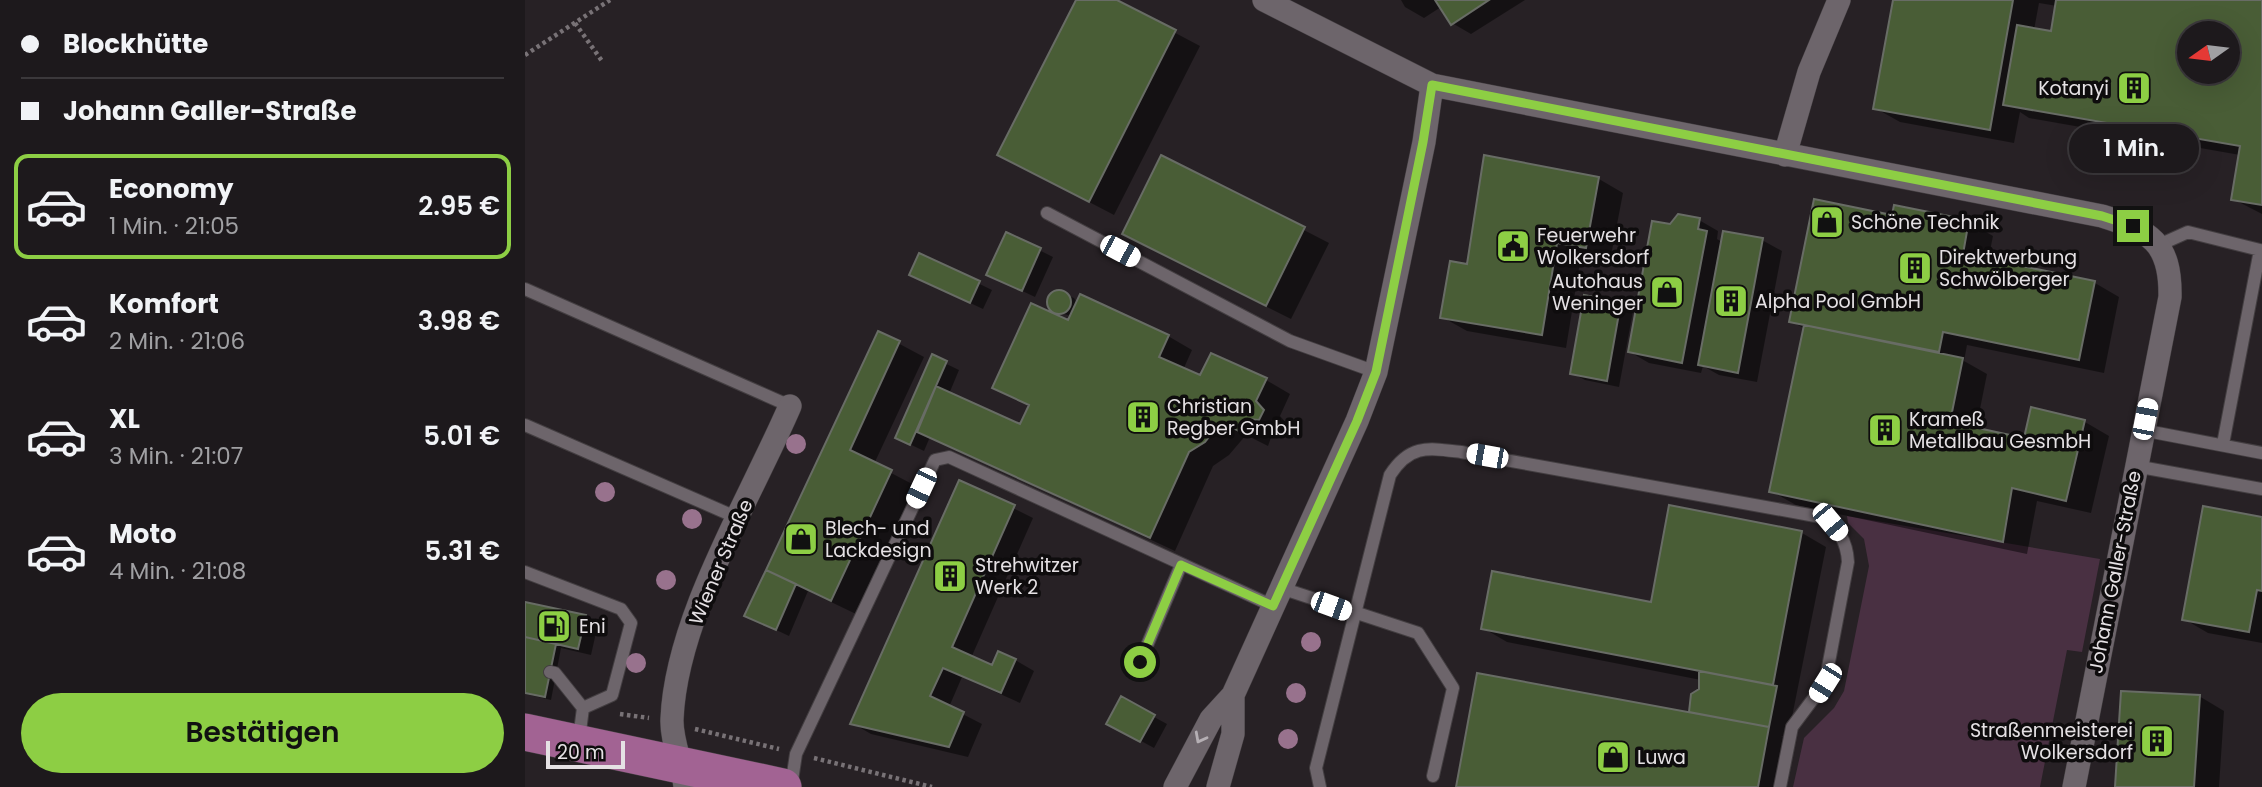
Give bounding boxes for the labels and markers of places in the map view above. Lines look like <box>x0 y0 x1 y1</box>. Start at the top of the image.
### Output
building icon: Kotanyi <box>2115 69 2153 107</box>
place label: Kotanyi <box>2038 75 2109 102</box>
shop icon: Schöne Technik <box>1808 203 1846 241</box>
place label: Schöne Technik <box>1851 209 2000 236</box>
place label: Feuerwehr Wolkersdorf <box>1537 222 1649 271</box>
public building icon: Feuerwehr Wolkersdorf <box>1494 227 1532 265</box>
place label: Direktwerbung Schwölberger <box>1939 244 2077 293</box>
building icon: Direktwerbung Schwölberger <box>1896 249 1934 287</box>
place label: Autohaus Weninger <box>1552 268 1643 317</box>
shop icon: Autohaus Weninger <box>1648 273 1686 311</box>
building icon: Alpha Pool GmbH <box>1712 282 1750 320</box>
place label: Alpha Pool GmbH <box>1755 288 1921 315</box>
place label: Christian Regber GmbH <box>1167 393 1300 442</box>
building icon: Christian Regber GmbH <box>1124 398 1162 436</box>
place label: Krameß Metallbau GesmbH <box>1909 406 2091 455</box>
building icon: Krameß Metallbau GesmbH <box>1866 411 1904 449</box>
place label: Blech- und Lackdesign <box>825 515 932 564</box>
shop icon: Blech- und Lackdesign <box>782 520 820 558</box>
place label: Strehwitzer Werk 2 <box>975 552 1079 601</box>
building icon: Strehwitzer Werk 2 <box>931 557 969 595</box>
fuel station icon: Eni <box>535 607 573 645</box>
place label: Eni <box>579 613 606 640</box>
place label: Straßenmeisterei Wolkersdorf <box>1970 717 2133 766</box>
building icon: Straßenmeisterei Wolkersdorf <box>2138 722 2176 760</box>
shop icon: Luwa <box>1594 738 1632 776</box>
place label: Luwa <box>1637 744 1686 771</box>

